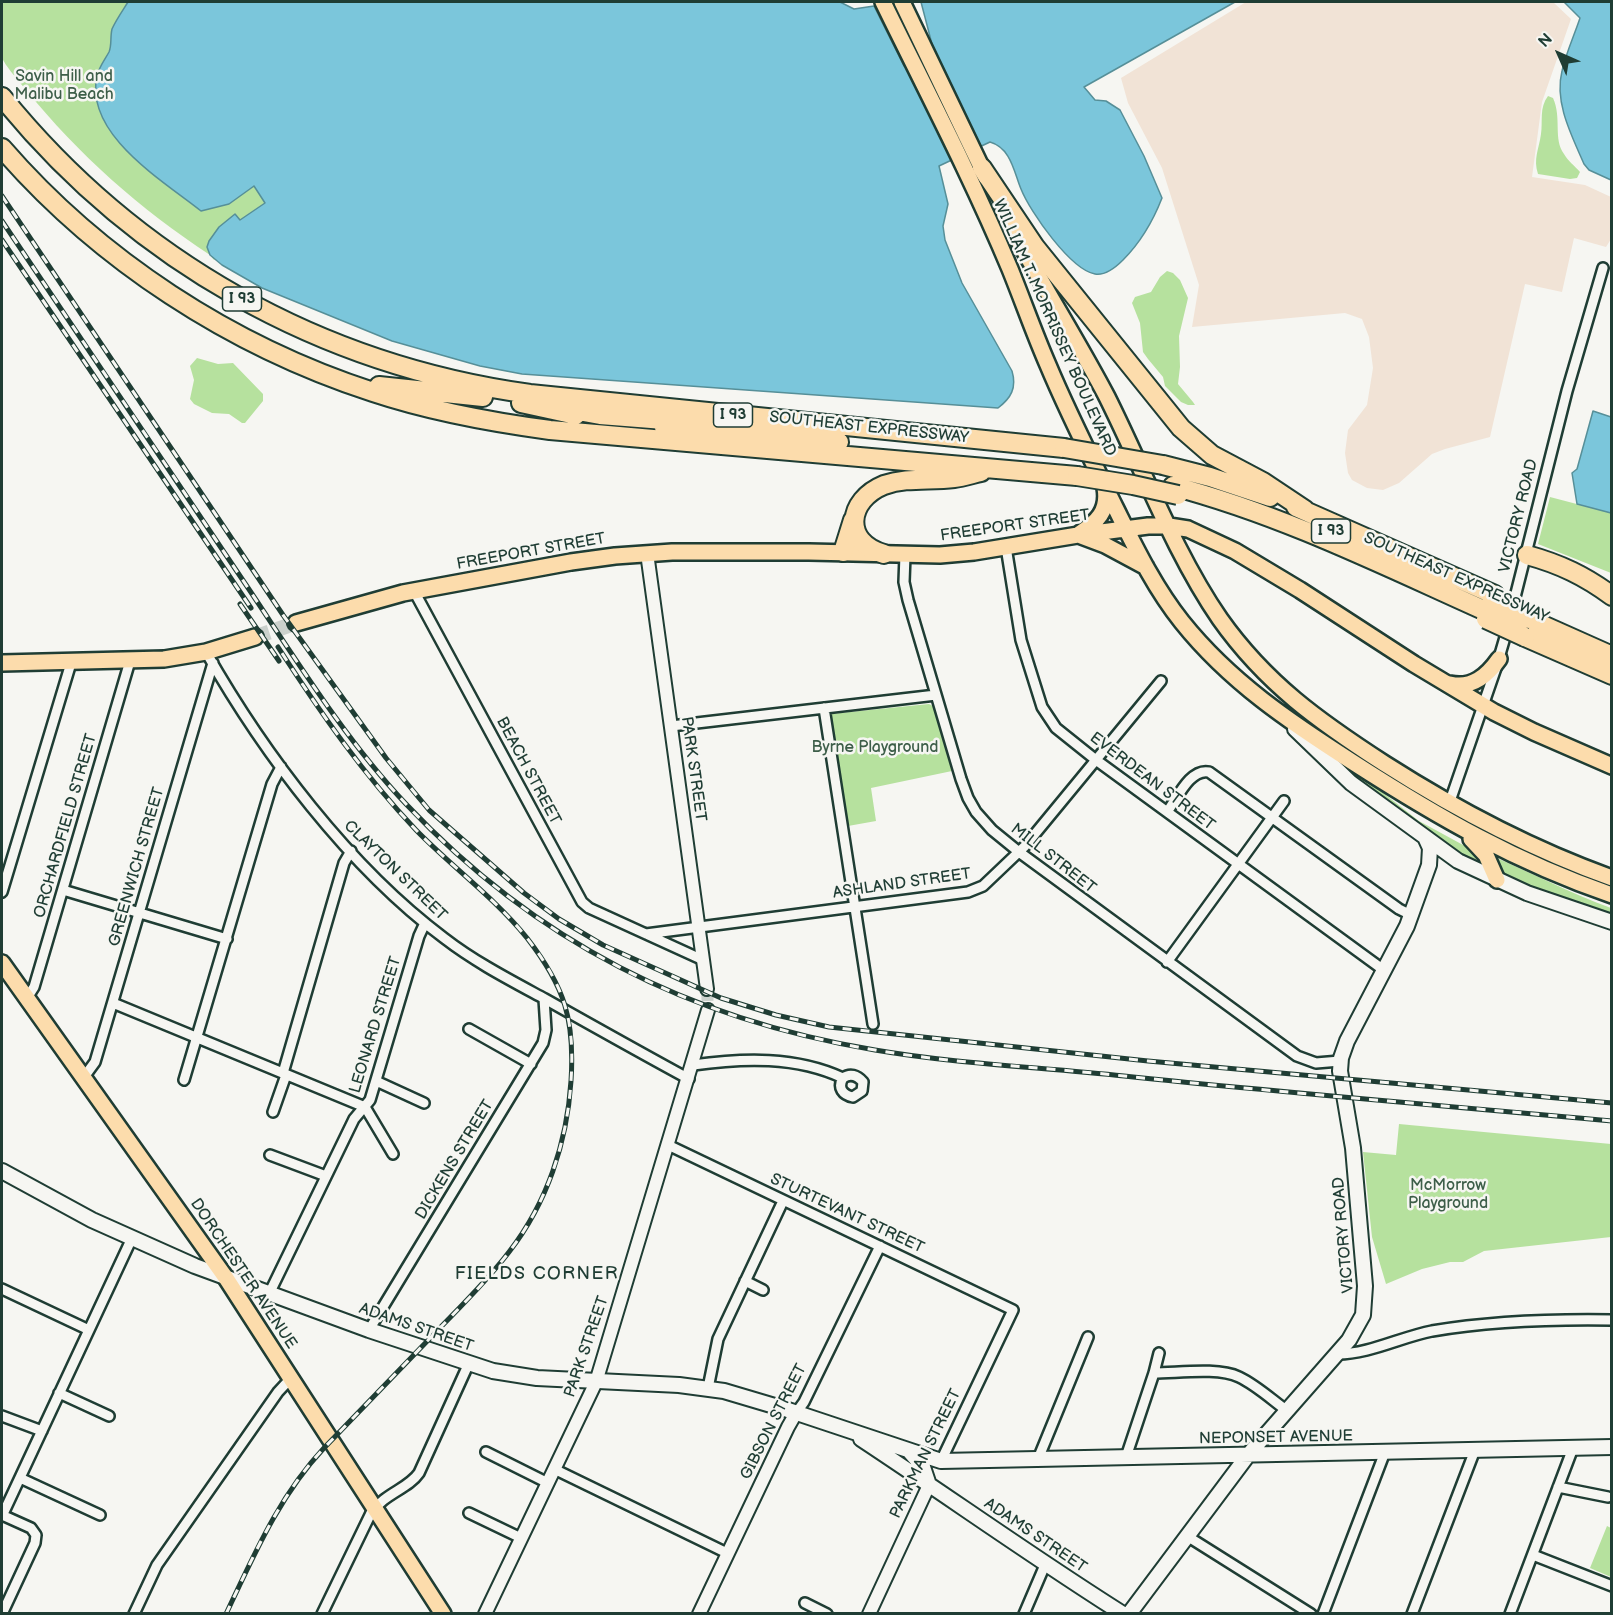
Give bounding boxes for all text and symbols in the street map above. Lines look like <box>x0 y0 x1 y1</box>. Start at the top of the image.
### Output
north arrow <box>1529 24 1589 84</box>
text: N <box>1535 30 1557 52</box>
park label: Savin Hill and Malibu Beach <box>14 67 114 105</box>
street label: WILLIAM T. MORRISSEY BOULEVARD <box>988 196 1120 460</box>
road number: I 93 <box>222 287 262 311</box>
road number: I 93 <box>714 403 752 427</box>
street label: SOUTHEAST EXPRESSWAY <box>768 408 970 448</box>
street label: VICTORY ROAD <box>1496 457 1542 575</box>
street label: FREEPORT STREET <box>939 506 1091 546</box>
road number: I 93 <box>1312 519 1350 543</box>
street label: SOUTHEAST EXPRESSWAY <box>1361 528 1551 628</box>
street label: FREEPORT STREET <box>455 529 607 575</box>
street label: BEACH STREET <box>492 714 564 828</box>
street label: PARK STREET <box>676 715 710 823</box>
street label: EVERDEAN STREET <box>1086 729 1218 835</box>
street label: ORCHARDFIELD STREET <box>30 732 102 920</box>
park label: Byrne Playground <box>812 738 938 758</box>
street label: GREENWICH STREET <box>105 785 169 949</box>
street label: CLAYTON STREET <box>339 817 451 925</box>
street label: MILL STREET <box>1007 820 1099 898</box>
street label: ASHLAND STREET <box>832 865 972 903</box>
street label: LEONARD STREET <box>346 954 406 1096</box>
street label: DICKENS STREET <box>412 1097 498 1223</box>
street label: STURTEVANT STREET <box>767 1170 927 1258</box>
street label: VICTORY ROAD <box>1329 1176 1359 1294</box>
park label: McMorrow Playground <box>1408 1176 1488 1214</box>
street label: DORCHESTER AVENUE <box>186 1195 300 1353</box>
district label: FIELDS CORNER <box>455 1263 619 1285</box>
street label: PARK STREET <box>561 1294 613 1400</box>
street label: ADAMS STREET <box>356 1299 476 1357</box>
street label: GIBSON STREET <box>737 1361 811 1483</box>
street label: PARKMAN STREET <box>886 1386 966 1522</box>
street label: NEPONSET AVENUE <box>1199 1427 1353 1449</box>
street label: ADAMS STREET <box>980 1495 1090 1577</box>

